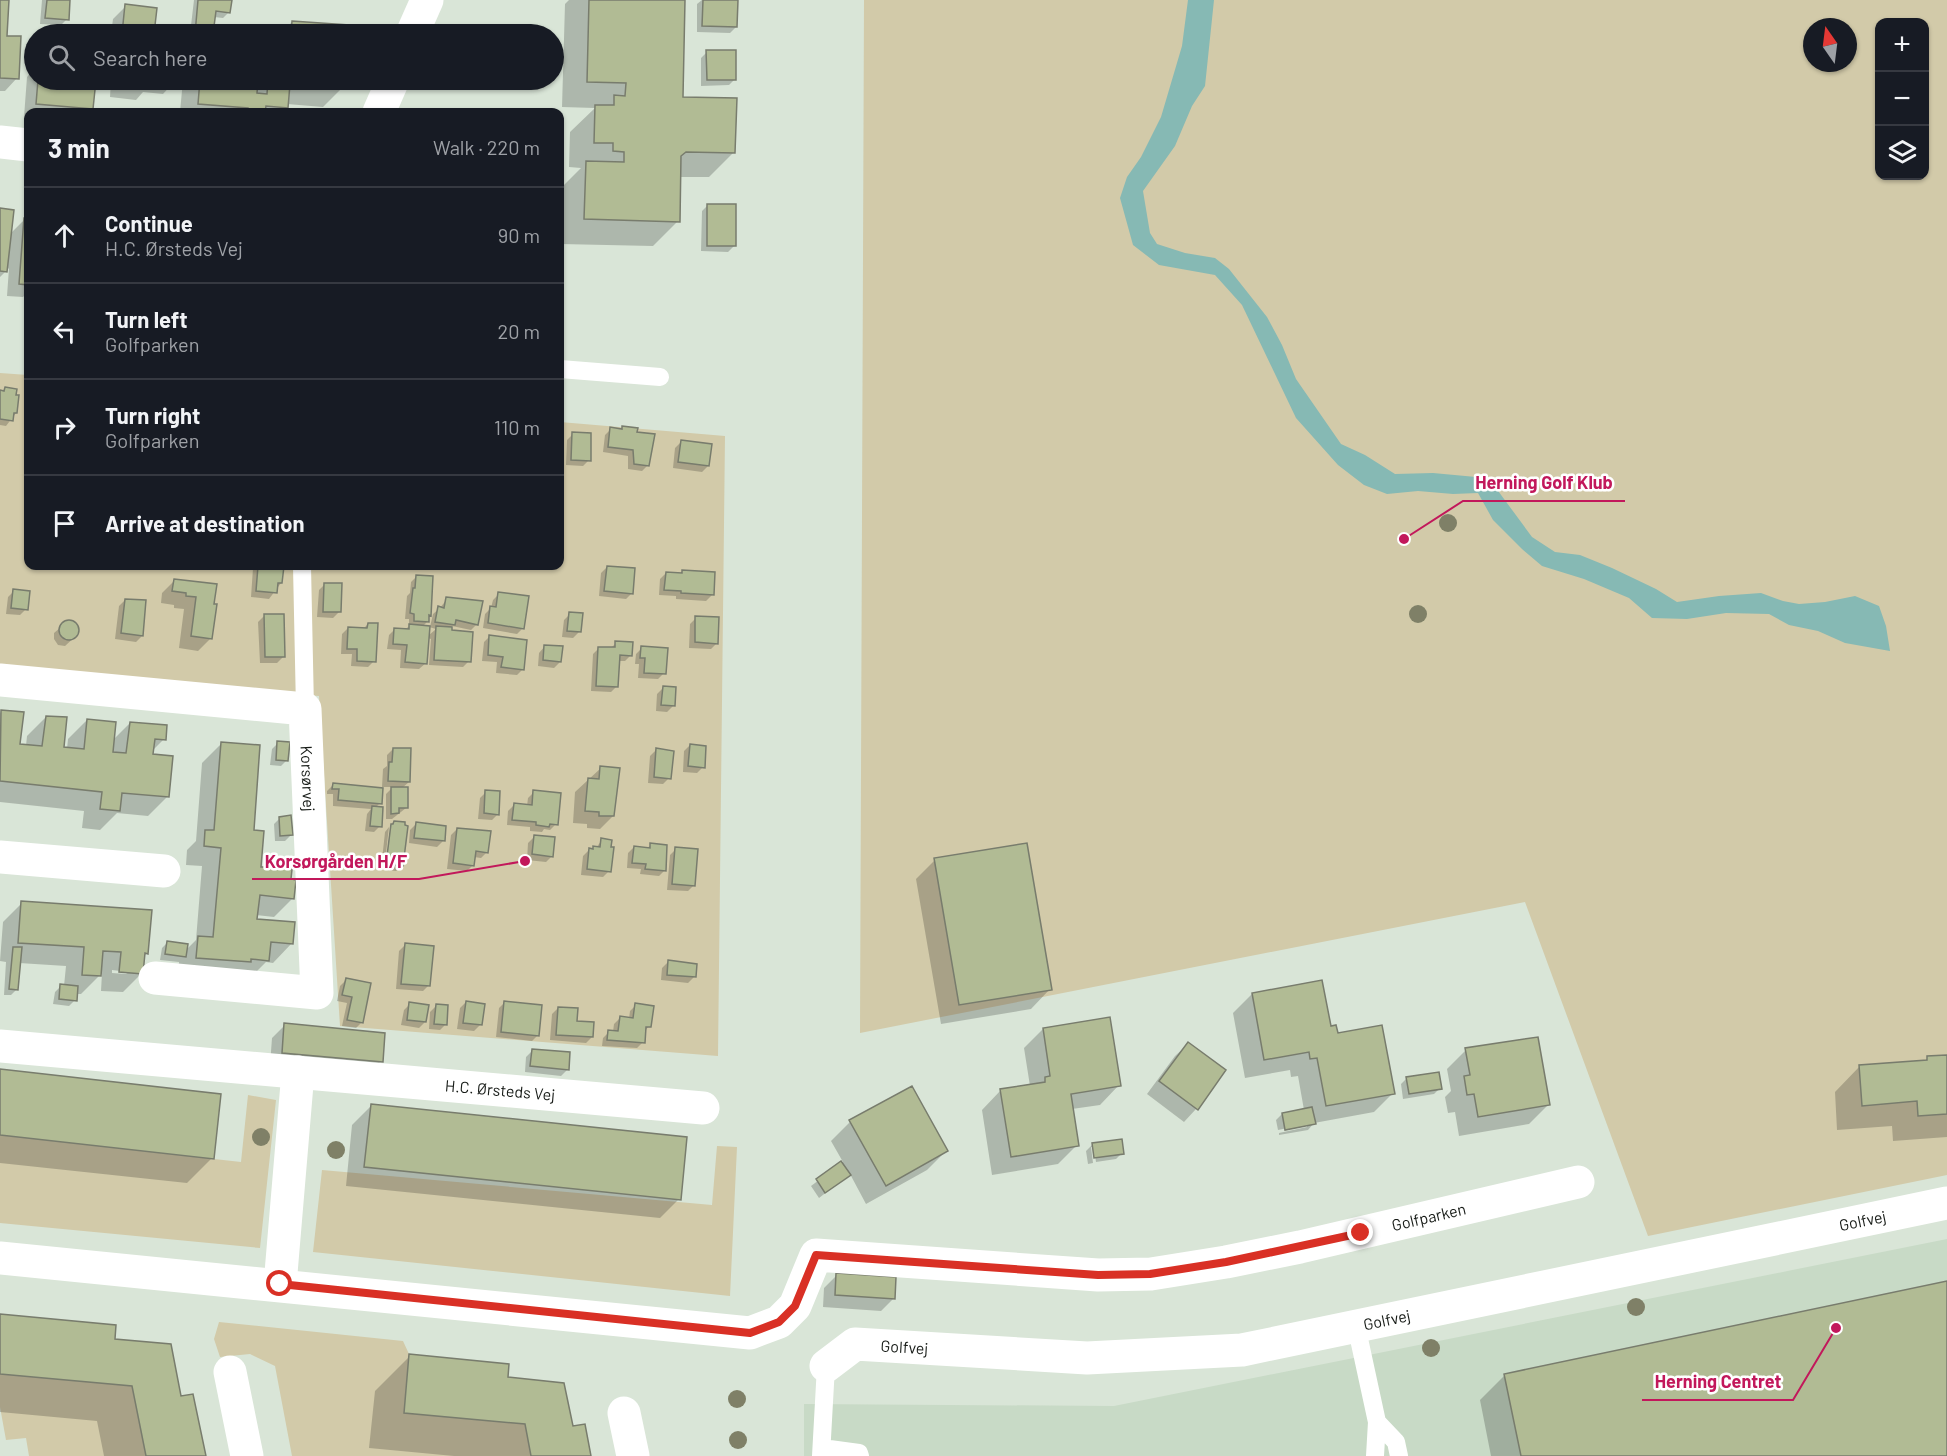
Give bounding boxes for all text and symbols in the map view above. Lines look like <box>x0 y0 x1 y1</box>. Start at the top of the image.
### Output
north arrow <box>1803 18 1857 72</box>
map controls <box>1875 18 1929 180</box>
button: + <box>1875 18 1929 72</box>
search box <box>24 24 564 90</box>
icon: search <box>45 41 78 74</box>
text: Search here <box>93 44 207 70</box>
button: − <box>1875 72 1929 126</box>
button: layers <box>1875 126 1929 180</box>
text: 3 min <box>48 132 110 163</box>
text: Walk · 220 m <box>433 135 540 159</box>
text: Continue <box>105 210 193 236</box>
icon: ahead <box>48 219 81 252</box>
text: 90 m <box>498 223 540 247</box>
text: H.C. Ørsteds Vej <box>105 236 243 260</box>
text: Turn left <box>105 306 188 332</box>
icon: left <box>48 315 81 348</box>
text: 20 m <box>497 319 540 343</box>
text: Golfparken <box>105 332 199 356</box>
text: Turn right <box>105 402 200 428</box>
icon: right <box>48 411 81 444</box>
text: 110 m <box>494 415 540 439</box>
text: Golfparken <box>105 428 199 452</box>
callout: Herning Golf Klub <box>1463 465 1625 501</box>
text: Herning Golf Klub <box>1475 471 1613 493</box>
icon: arrive <box>48 507 81 540</box>
text: Arrive at destination <box>105 510 304 536</box>
street label: Korsørvej <box>298 745 319 812</box>
callout: Korsørgården H/F <box>252 843 419 879</box>
text: Korsørgården H/F <box>265 850 407 872</box>
street label: H.C. Ørsteds Vej <box>444 1075 556 1104</box>
street label: Golfparken <box>1390 1199 1468 1234</box>
street label: Golfvej <box>1837 1206 1888 1234</box>
route end <box>1347 1219 1373 1245</box>
route start <box>266 1270 292 1296</box>
street label: Golfvej <box>1361 1305 1412 1333</box>
street label: Golfvej <box>880 1336 929 1357</box>
callout: Herning Centret <box>1642 1364 1793 1400</box>
text: Herning Centret <box>1655 1370 1781 1392</box>

